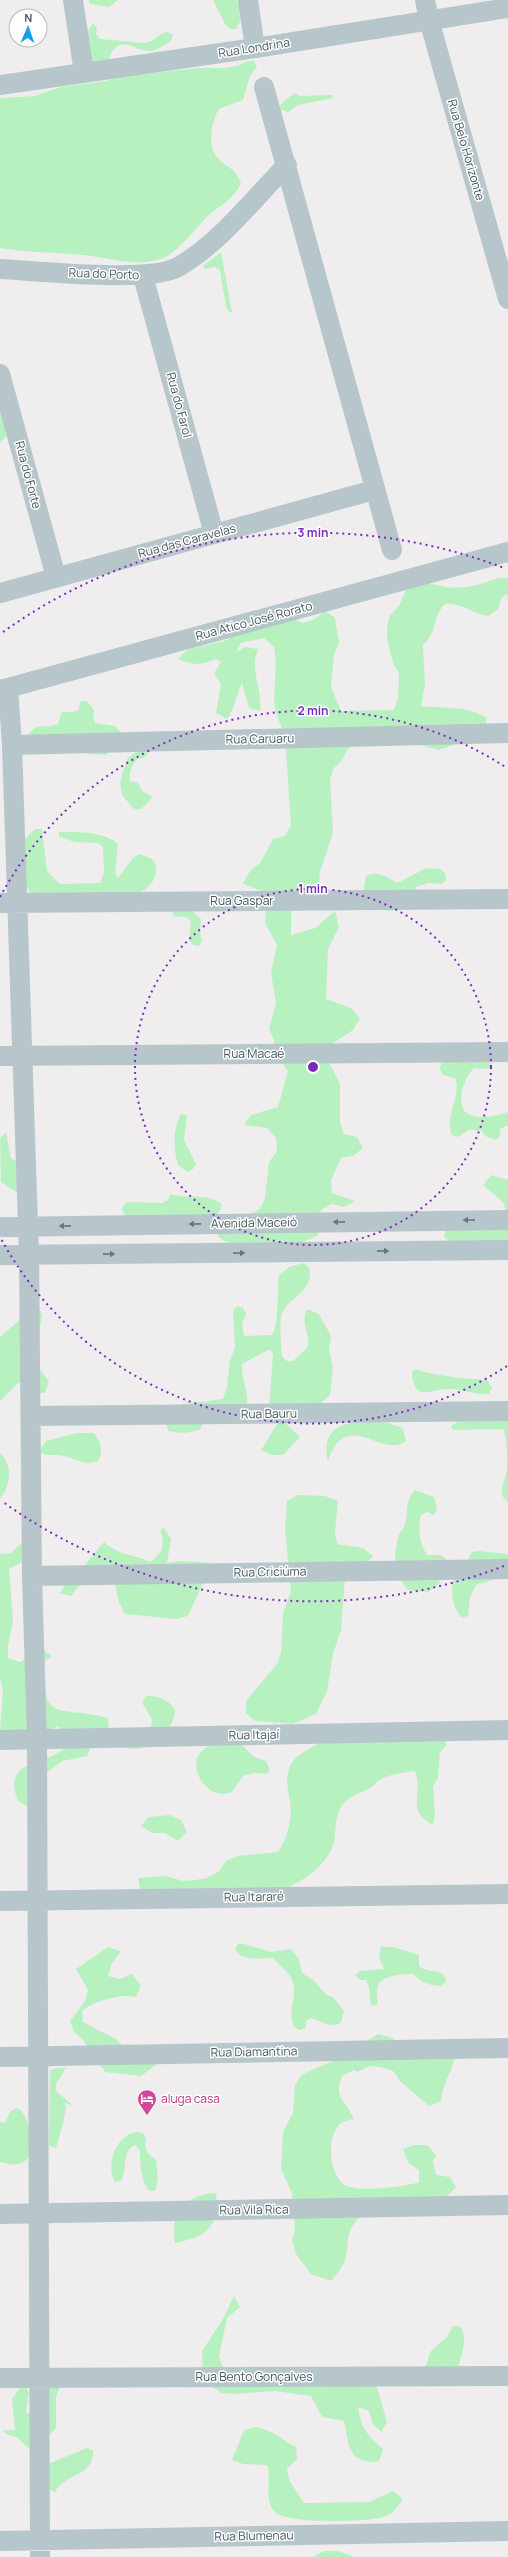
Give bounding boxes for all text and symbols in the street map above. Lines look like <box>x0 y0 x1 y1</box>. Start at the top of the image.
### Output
north arrow <box>8 8 48 48</box>
text: N <box>24 10 33 25</box>
street label: Rua Londrina <box>217 33 291 62</box>
street label: Rua Belo Horizonte <box>444 97 489 202</box>
street label: Rua do Porto <box>68 264 140 283</box>
street label: Rua do Farol <box>163 370 196 439</box>
street label: Rua do Forte <box>11 439 46 511</box>
street label: Rua das Caravelas <box>136 519 238 562</box>
text: 3 min <box>297 524 329 541</box>
street label: Rua Atico José Rorato <box>194 597 314 644</box>
text: 2 min <box>297 702 329 719</box>
street label: Rua Caruaru <box>226 729 294 748</box>
text: 1 min <box>298 880 328 897</box>
street label: Rua Gaspar <box>210 892 274 909</box>
street label: Rua Macaé <box>224 1045 284 1062</box>
centre of rings <box>306 1060 320 1074</box>
street label: Avenida Maceió <box>211 1213 297 1232</box>
one-way arrow <box>462 1217 475 1223</box>
one-way arrow <box>332 1219 345 1225</box>
one-way arrow <box>188 1221 201 1227</box>
one-way arrow <box>59 1223 71 1230</box>
one-way arrow <box>377 1248 390 1254</box>
one-way arrow <box>233 1250 246 1256</box>
one-way arrow <box>103 1251 116 1257</box>
street label: Rua Bauru <box>241 1405 297 1422</box>
street label: Rua Criciúma <box>233 1562 306 1581</box>
street label: Rua Itajaí <box>229 1726 280 1743</box>
street label: Rua Itararé <box>224 1887 284 1906</box>
street label: Rua Diamantina <box>211 2042 297 2061</box>
hotel icon: aluga casa <box>136 2088 158 2116</box>
place label: aluga casa <box>161 2090 220 2107</box>
street label: Rua Vila Rica <box>219 2200 289 2219</box>
street label: Rua Bento Gonçalves <box>195 2368 313 2385</box>
street label: Rua Blumenau <box>214 2526 294 2545</box>

